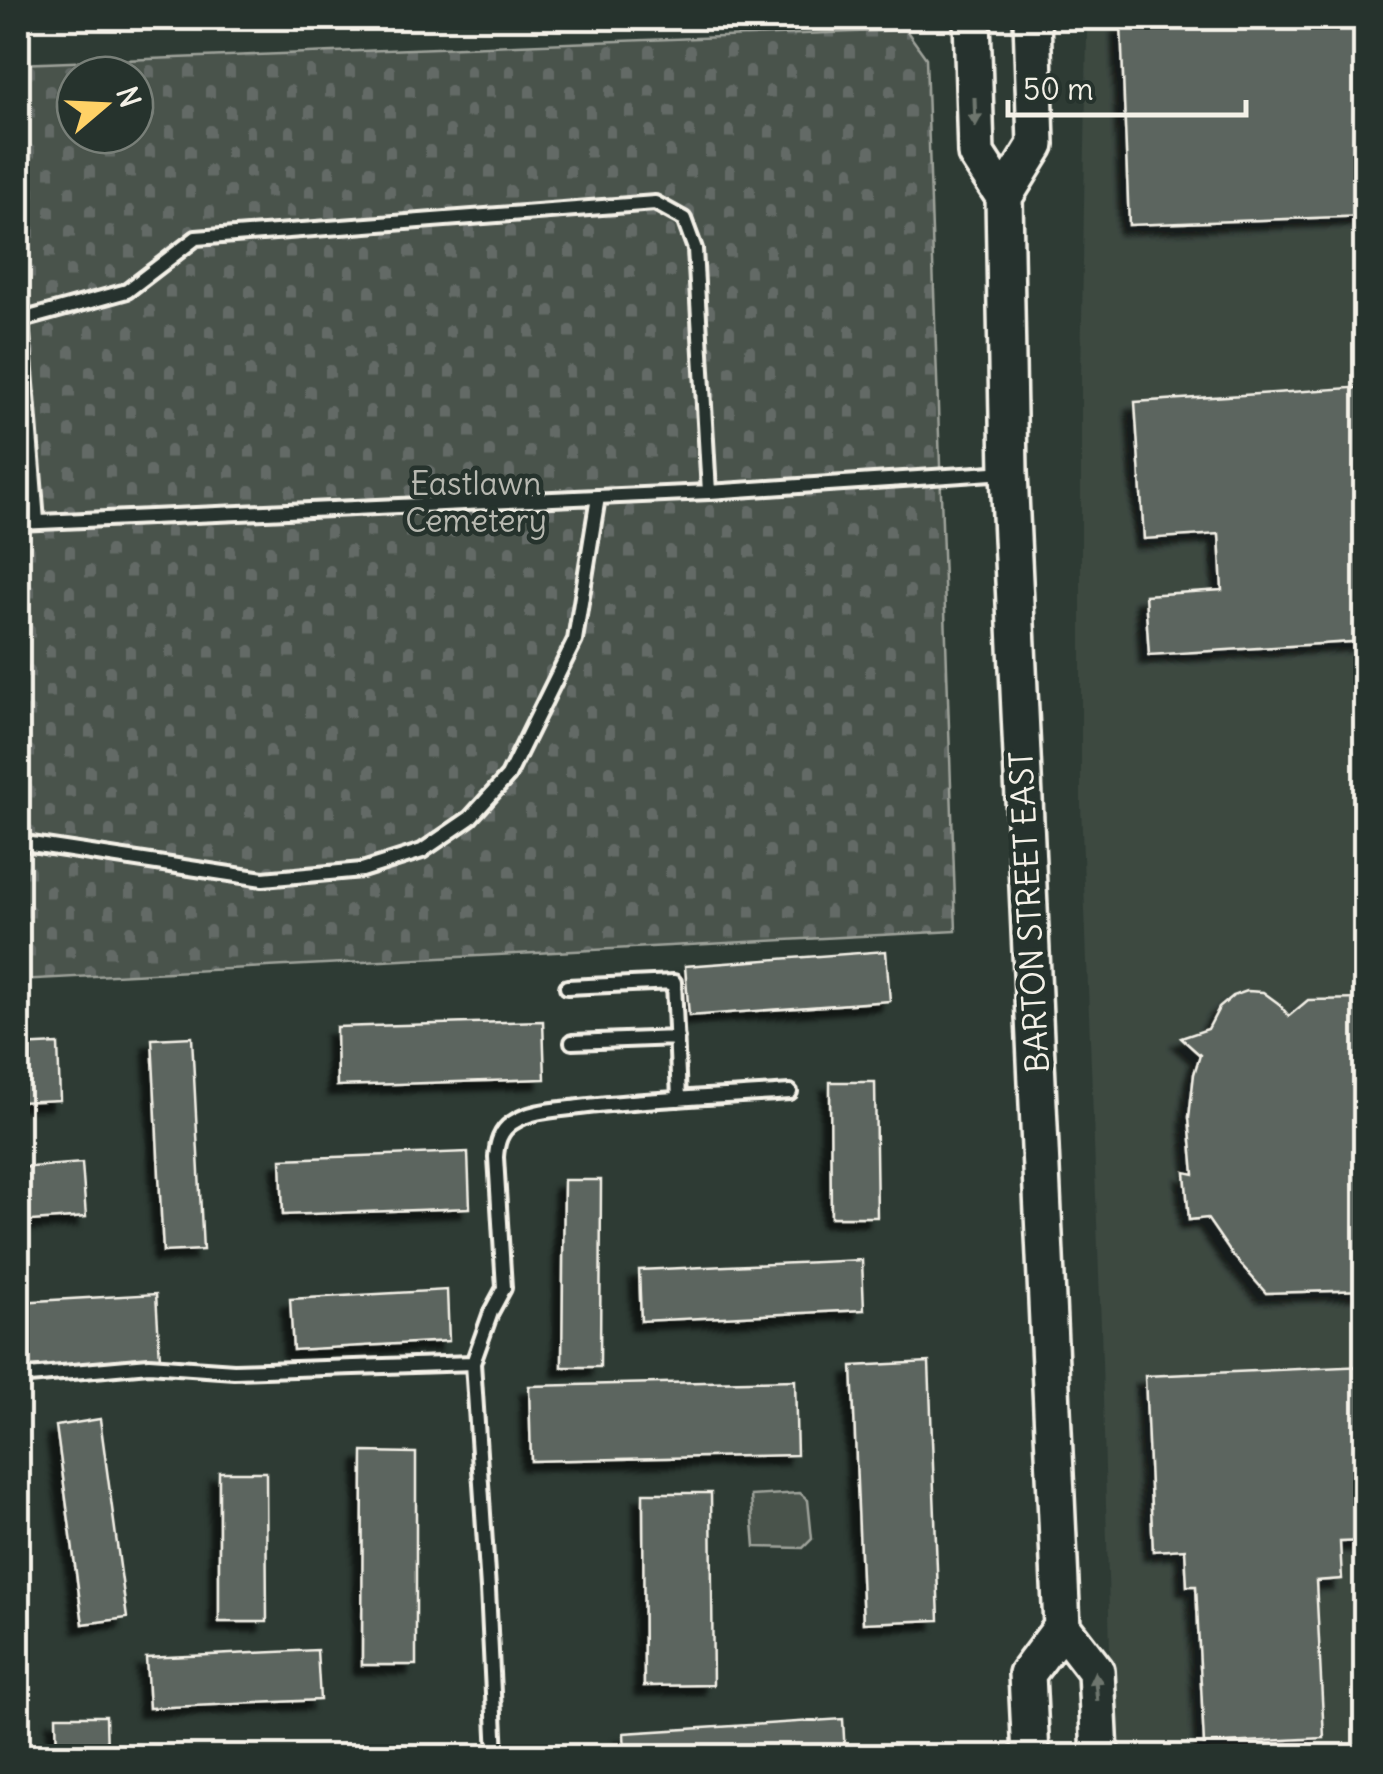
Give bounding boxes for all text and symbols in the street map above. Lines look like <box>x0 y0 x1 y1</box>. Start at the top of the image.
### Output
north arrow <box>55 55 155 155</box>
scale bar <box>1008 55 1246 117</box>
text: 50 m <box>1023 70 1093 108</box>
text: N <box>108 82 149 112</box>
one-way arrow <box>967 96 983 128</box>
park label: Eastlawn Cemetery <box>405 463 547 541</box>
street label: BARTON STREET EAST <box>1000 750 1058 1074</box>
one-way arrow <box>1088 1670 1104 1702</box>

